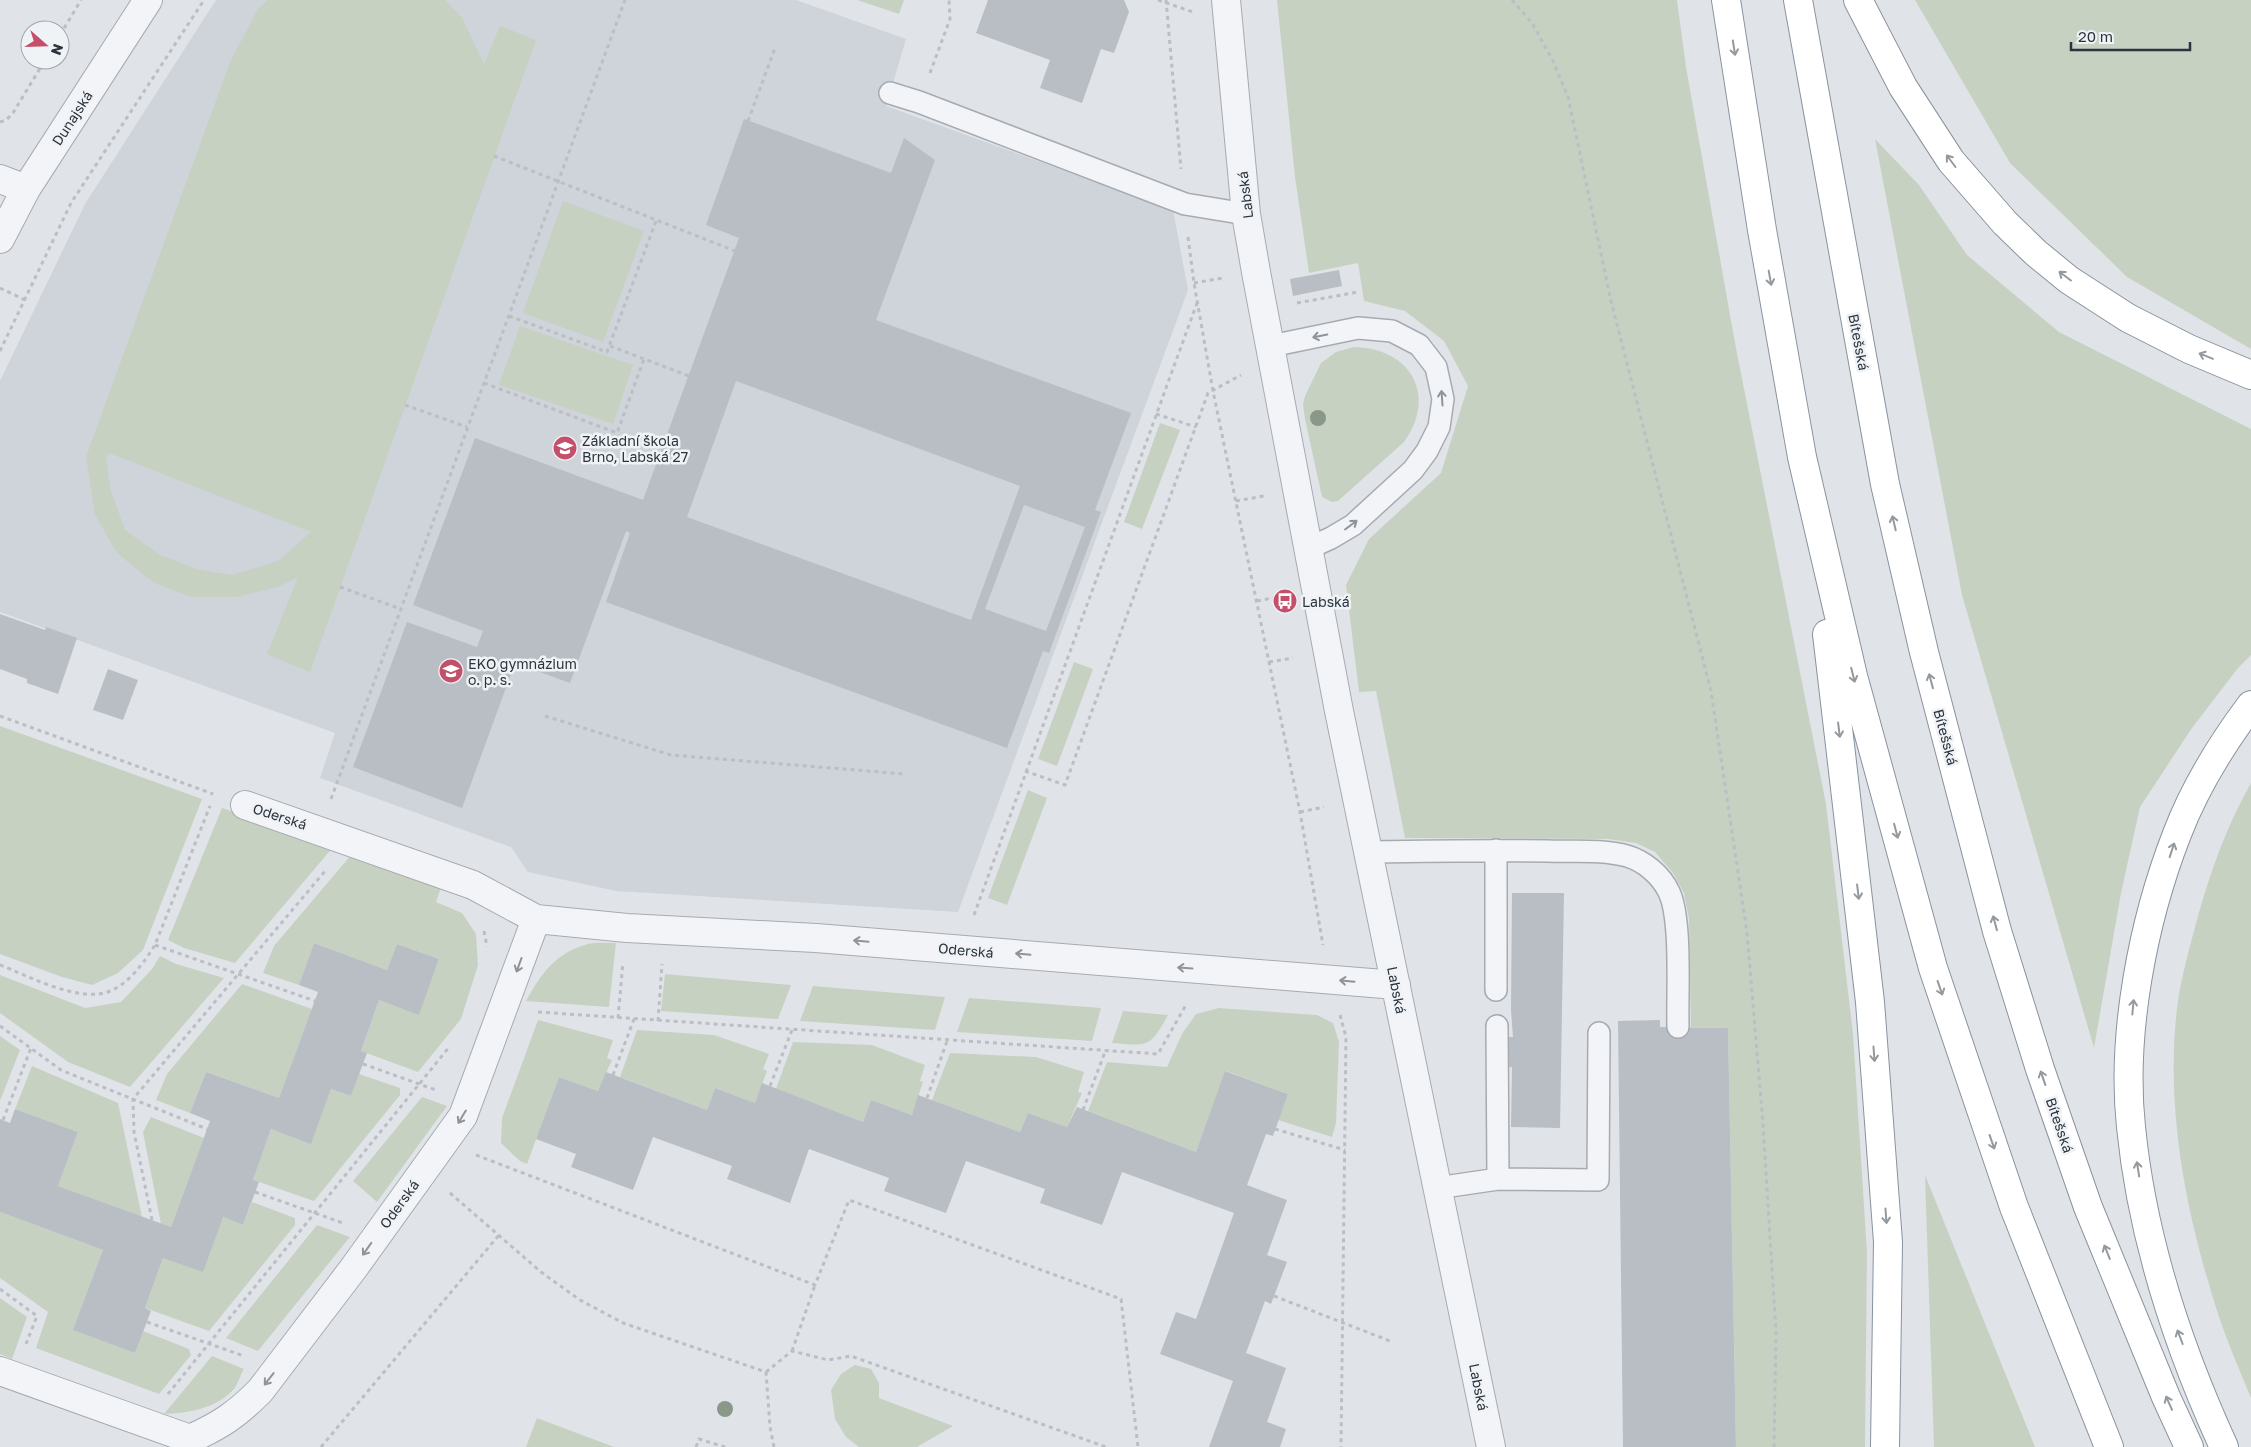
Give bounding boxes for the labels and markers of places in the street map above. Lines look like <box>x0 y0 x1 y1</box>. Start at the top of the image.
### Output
place label: Základní škola Brno, Labská 27 <box>582 432 688 465</box>
school or university icon: Základní škola Brno, Labská 27 <box>552 435 578 461</box>
bus stop icon: Labská <box>1272 588 1298 614</box>
place label: Labská <box>1302 593 1350 610</box>
place label: EKO gymnázium o. p. s. <box>468 655 577 688</box>
school or university icon: EKO gymnázium o. p. s. <box>438 658 464 684</box>

